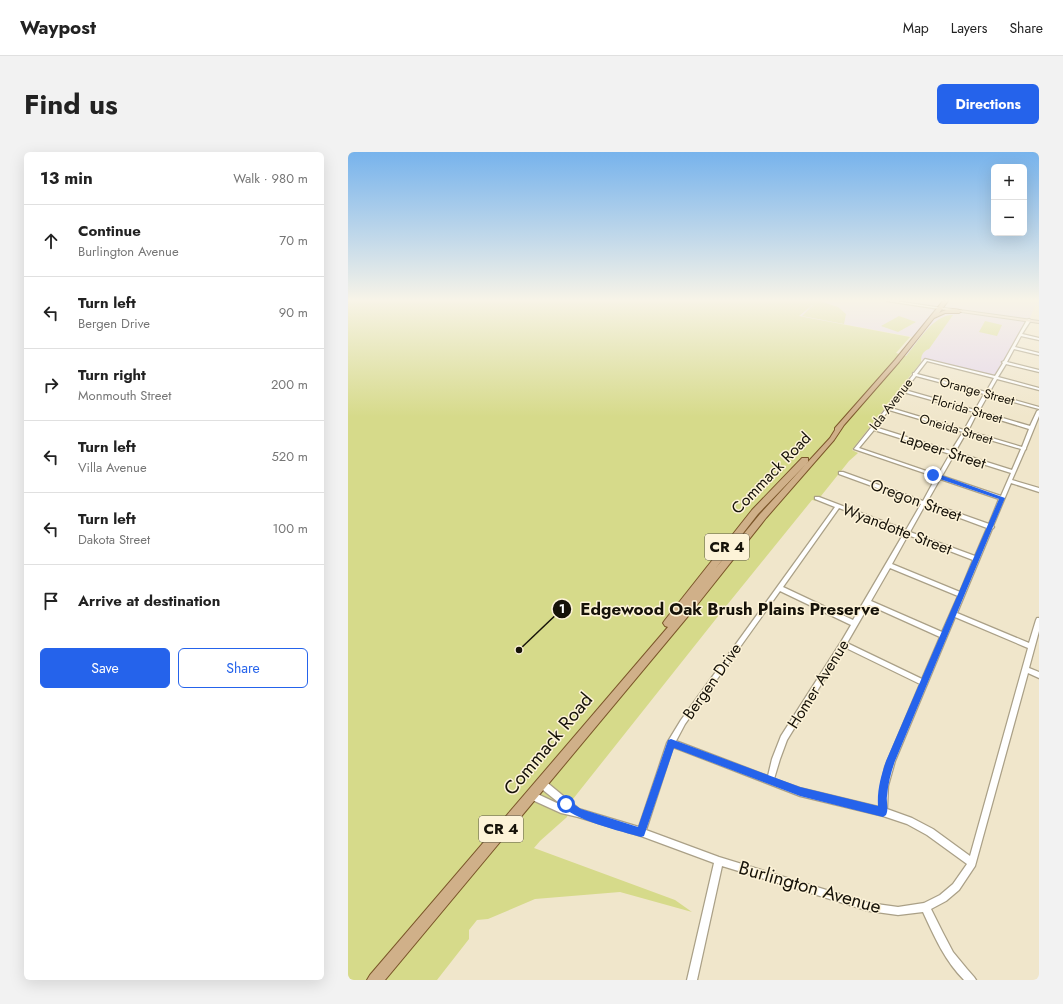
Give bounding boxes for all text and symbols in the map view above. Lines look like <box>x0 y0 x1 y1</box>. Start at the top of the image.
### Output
text: Waypost <box>20 14 96 41</box>
text: Map <box>903 18 929 38</box>
text: Layers <box>951 18 987 38</box>
text: Share <box>1009 18 1043 38</box>
text: Find us <box>24 84 118 125</box>
button: Directions <box>937 84 1039 124</box>
map controls <box>991 164 1027 236</box>
button: + <box>991 164 1027 200</box>
text: 13 min <box>40 166 93 190</box>
text: Walk · 980 m <box>233 169 308 188</box>
button: − <box>991 200 1027 236</box>
text: Continue <box>78 220 141 242</box>
icon: ahead <box>40 230 62 252</box>
text: 70 m <box>279 231 308 250</box>
text: Burlington Avenue <box>78 242 179 261</box>
text: Turn left <box>78 292 136 314</box>
icon: left <box>40 302 62 324</box>
text: 90 m <box>279 303 308 322</box>
text: Bergen Drive <box>78 314 150 333</box>
text: Turn right <box>78 364 146 386</box>
street label: Orange Street <box>937 372 1017 410</box>
icon: right <box>40 374 62 396</box>
street label: Ida Avenue <box>865 374 918 434</box>
text: 200 m <box>271 375 308 394</box>
text: Monmouth Street <box>78 386 171 405</box>
street label: Florida Street <box>929 390 1006 428</box>
street label: Oneida Street <box>917 409 996 449</box>
street label: Lapeer Street <box>897 425 989 475</box>
street label: Commack Road <box>726 427 816 519</box>
text: Turn left <box>78 436 136 458</box>
icon: left <box>40 446 62 468</box>
text: 520 m <box>271 447 308 466</box>
text: Villa Avenue <box>78 458 147 477</box>
route end <box>924 466 942 484</box>
street label: Oregon Street <box>867 473 965 527</box>
street label: Wyandotte Street <box>839 498 955 561</box>
text: Turn left <box>78 508 136 530</box>
icon: left <box>40 518 62 540</box>
text: 100 m <box>273 519 308 538</box>
text: Dakota Street <box>78 530 150 549</box>
road number: CR 4 <box>705 534 749 560</box>
icon: arrive <box>40 590 62 612</box>
text: Arrive at destination <box>78 590 220 612</box>
callout: Edgewood Oak Brush Plains Preserve <box>552 594 887 623</box>
text: Edgewood Oak Brush Plains Preserve <box>580 597 880 621</box>
text: 1 <box>559 600 565 618</box>
street label: Homer Avenue <box>781 635 855 733</box>
street label: Bergen Drive <box>677 638 747 724</box>
button: Save <box>40 648 170 688</box>
button: Share <box>178 648 308 688</box>
street label: Commack Road <box>497 687 599 801</box>
route start <box>557 795 575 813</box>
road number: CR 4 <box>479 816 523 842</box>
street label: Burlington Avenue <box>736 854 885 920</box>

